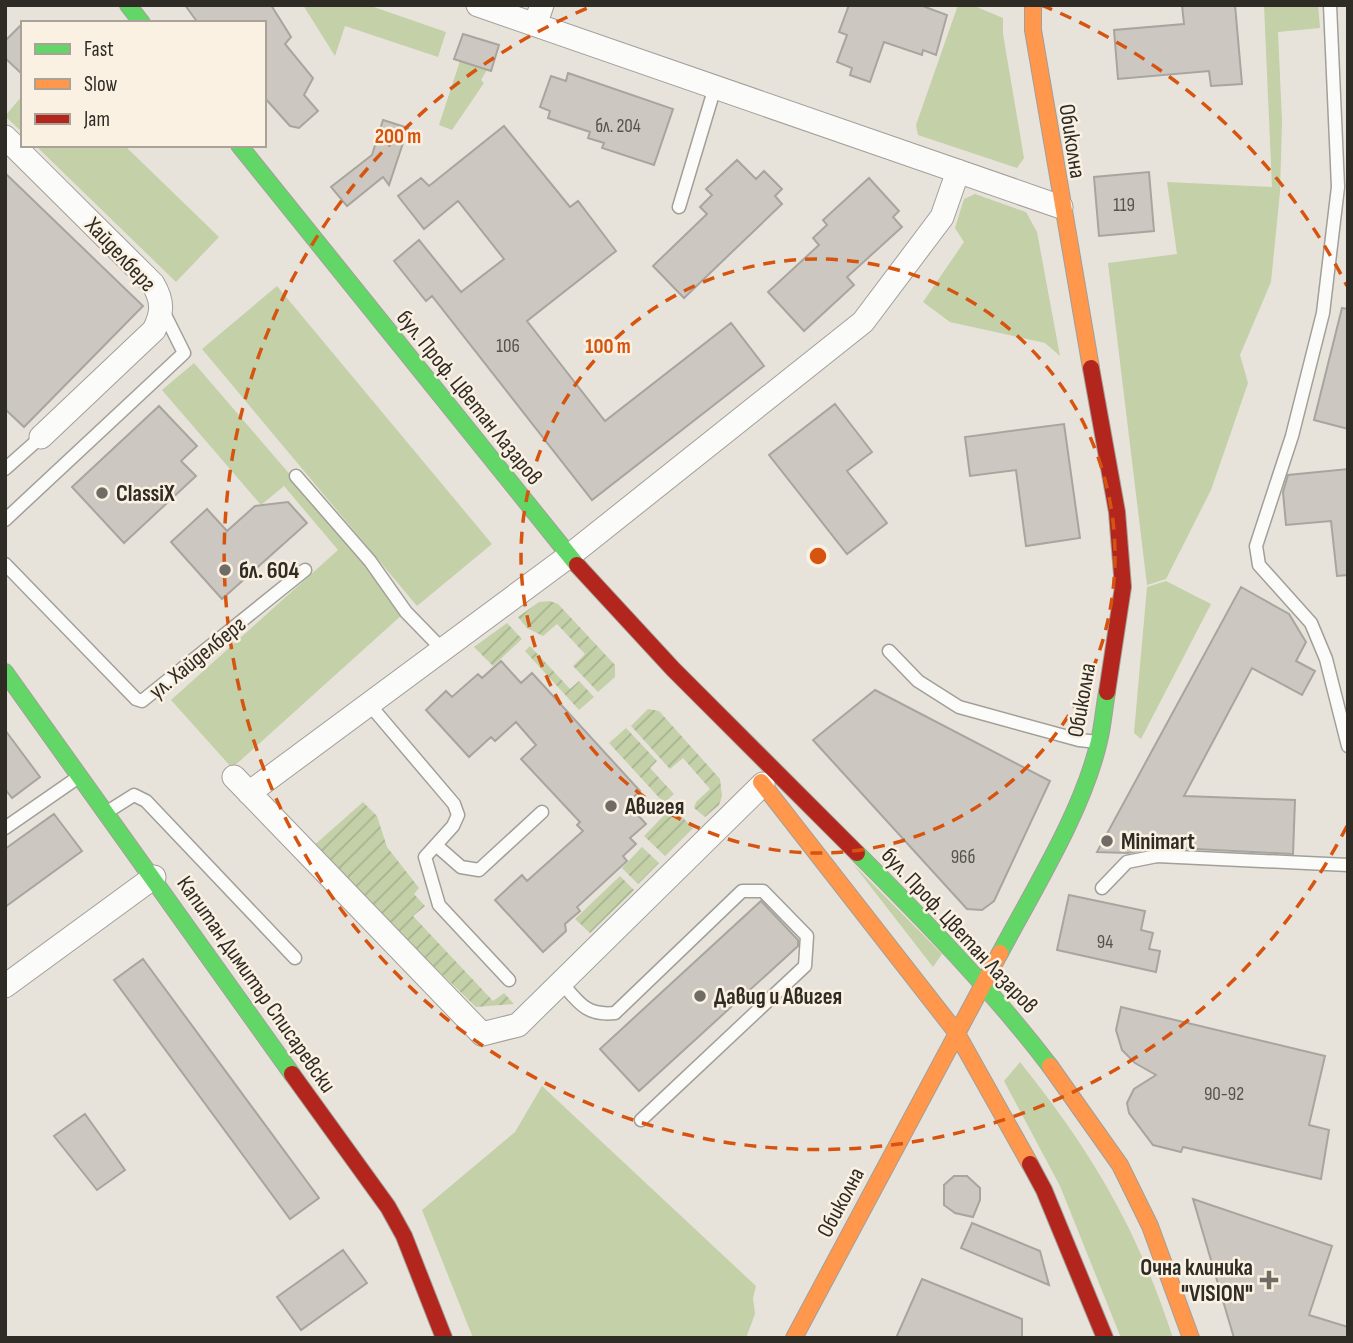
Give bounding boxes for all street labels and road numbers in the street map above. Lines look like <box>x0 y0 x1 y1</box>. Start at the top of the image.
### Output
street label: Обиколна <box>1052 102 1092 180</box>
street label: Хайделберг <box>78 211 162 298</box>
street label: бул. Проф. Цветан Лазаров <box>390 304 548 491</box>
street label: ул. Хайделберг <box>144 610 252 705</box>
street label: Обиколна <box>1062 661 1102 740</box>
street label: бул. Проф. Цветан Лазаров <box>875 842 1044 1020</box>
street label: Капитан Димитър Списаревски <box>171 871 342 1098</box>
street label: Обиколна <box>811 1163 871 1242</box>

